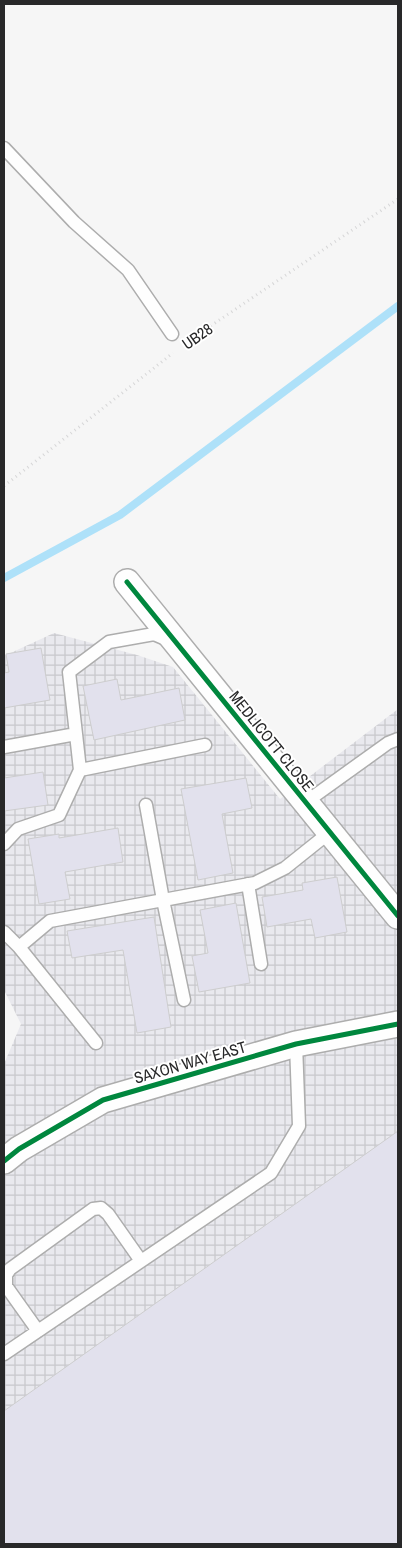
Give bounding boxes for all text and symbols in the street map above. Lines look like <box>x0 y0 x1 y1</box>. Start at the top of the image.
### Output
street label: UB28 <box>177 318 217 354</box>
street label: MEDLICOTT CLOSE <box>225 686 319 796</box>
street label: SAXON WAY EAST <box>131 1035 249 1089</box>

